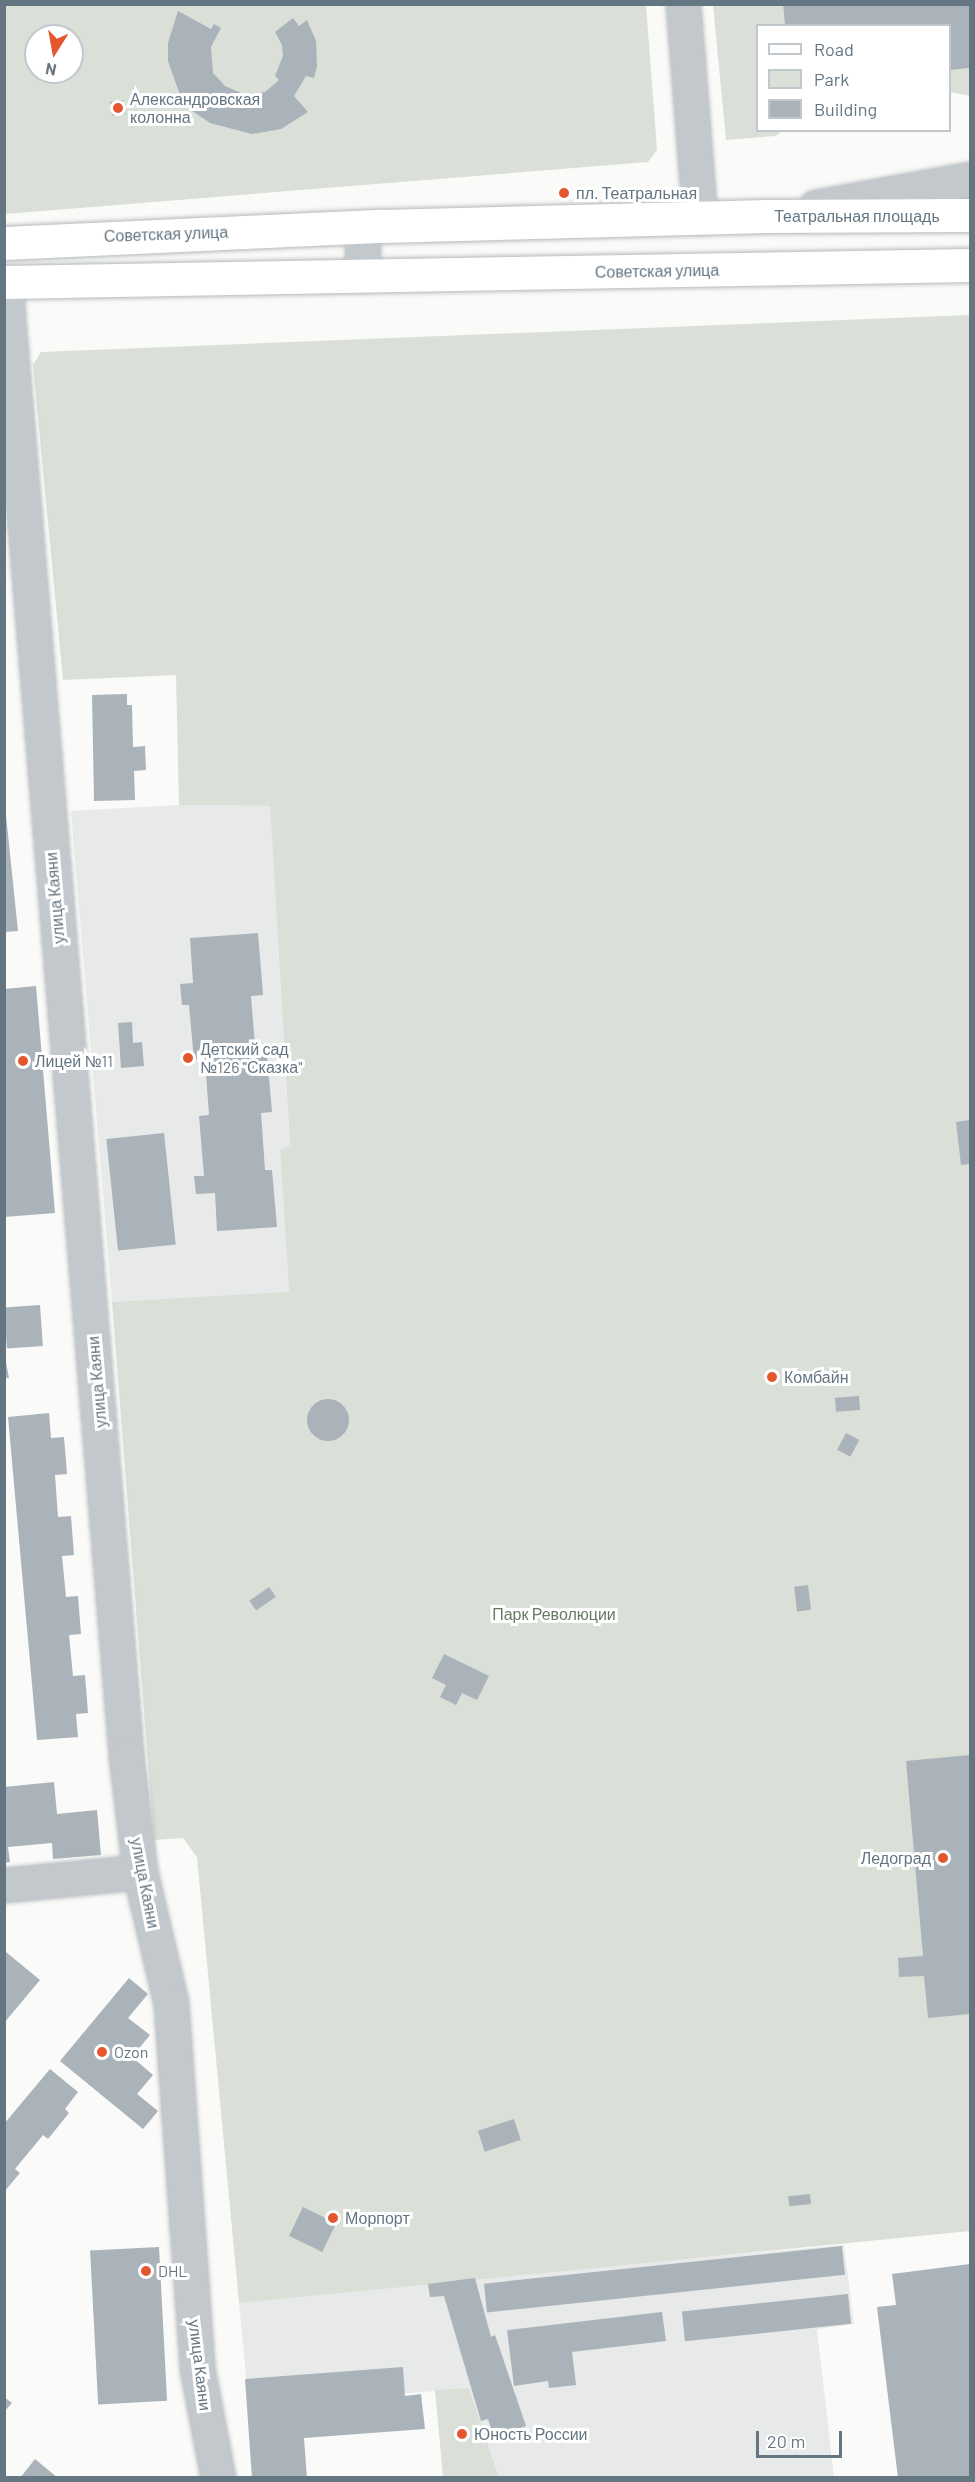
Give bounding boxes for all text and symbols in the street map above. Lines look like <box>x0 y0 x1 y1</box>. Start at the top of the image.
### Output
north arrow <box>24 24 84 84</box>
legend <box>756 24 951 132</box>
text: Road <box>814 38 854 60</box>
text: N <box>44 60 58 81</box>
text: Park <box>814 68 849 90</box>
place label: Александровская колонна <box>130 89 260 127</box>
text: Building <box>814 98 877 120</box>
marker: Александровская колонна <box>111 101 125 115</box>
place label: пл. Театральная <box>576 183 697 203</box>
marker: пл. Театральная <box>557 186 571 200</box>
street label: Театральная площадь <box>774 206 940 226</box>
street label: Советская улица <box>104 222 228 246</box>
street label: Советская улица <box>595 260 719 282</box>
street label: улица Каяни <box>41 851 69 945</box>
place label: Детский сад №126 "Сказка" <box>200 1039 302 1077</box>
place label: Лицей №11 <box>35 1051 113 1071</box>
marker: Детский сад №126 "Сказка" <box>181 1051 195 1065</box>
marker: Лицей №11 <box>16 1054 30 1068</box>
street label: улица Каяни <box>83 1335 111 1429</box>
place label: Комбайн <box>784 1367 849 1387</box>
marker: Комбайн <box>765 1370 779 1384</box>
park label: Парк Революции <box>492 1604 616 1624</box>
street label: улица Каяни <box>127 1836 163 1930</box>
place label: Ледоград <box>861 1848 931 1868</box>
marker: Ледоград <box>936 1851 950 1865</box>
place label: Ozon <box>114 2042 148 2062</box>
marker: Ozon <box>95 2045 109 2059</box>
place label: Морпорт <box>345 2208 410 2228</box>
marker: Морпорт <box>326 2211 340 2225</box>
place label: DHL <box>158 2261 187 2281</box>
marker: DHL <box>139 2264 153 2278</box>
street label: улица Каяни <box>185 2318 215 2412</box>
scale bar <box>759 2419 844 2457</box>
place label: Юность России <box>474 2424 588 2444</box>
marker: Юность России <box>455 2427 469 2441</box>
text: 20 m <box>767 2430 805 2452</box>

